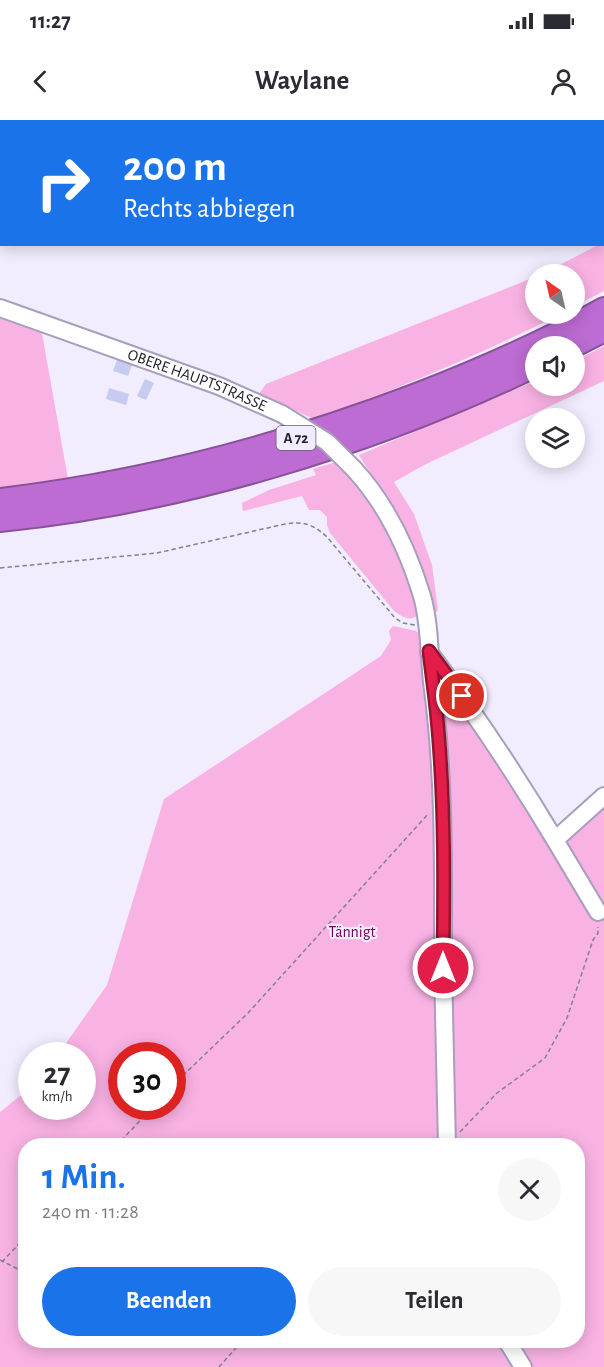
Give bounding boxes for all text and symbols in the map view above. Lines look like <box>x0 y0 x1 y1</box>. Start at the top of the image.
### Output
text: 11:27 <box>30 10 71 32</box>
icon: back <box>24 65 57 98</box>
icon: person <box>547 65 580 98</box>
text: Waylane <box>255 67 349 94</box>
icon: right <box>24 144 102 222</box>
text: 200 m <box>123 146 227 188</box>
text: Rechts abbiegen <box>123 195 295 222</box>
north arrow <box>525 264 585 324</box>
map controls <box>525 264 585 468</box>
button: sound <box>525 336 585 396</box>
street label: OBERE HAUPTSTRASSE <box>126 346 269 414</box>
button: layers <box>525 408 585 468</box>
road number: A 72 <box>276 426 316 450</box>
pin <box>436 670 487 721</box>
icon: arrive <box>445 679 478 712</box>
park label: Tännigt <box>328 924 376 940</box>
position arrow <box>411 936 475 1000</box>
speed limit sign: 30 <box>108 1042 186 1120</box>
text: 27 <box>43 1059 71 1089</box>
text: km/h <box>42 1089 72 1104</box>
button: close <box>498 1158 561 1221</box>
text: 1 Min. <box>42 1159 126 1195</box>
text: 240 m · 11:28 <box>42 1202 139 1222</box>
button: Beenden <box>42 1267 296 1336</box>
button: Teilen <box>308 1267 561 1336</box>

